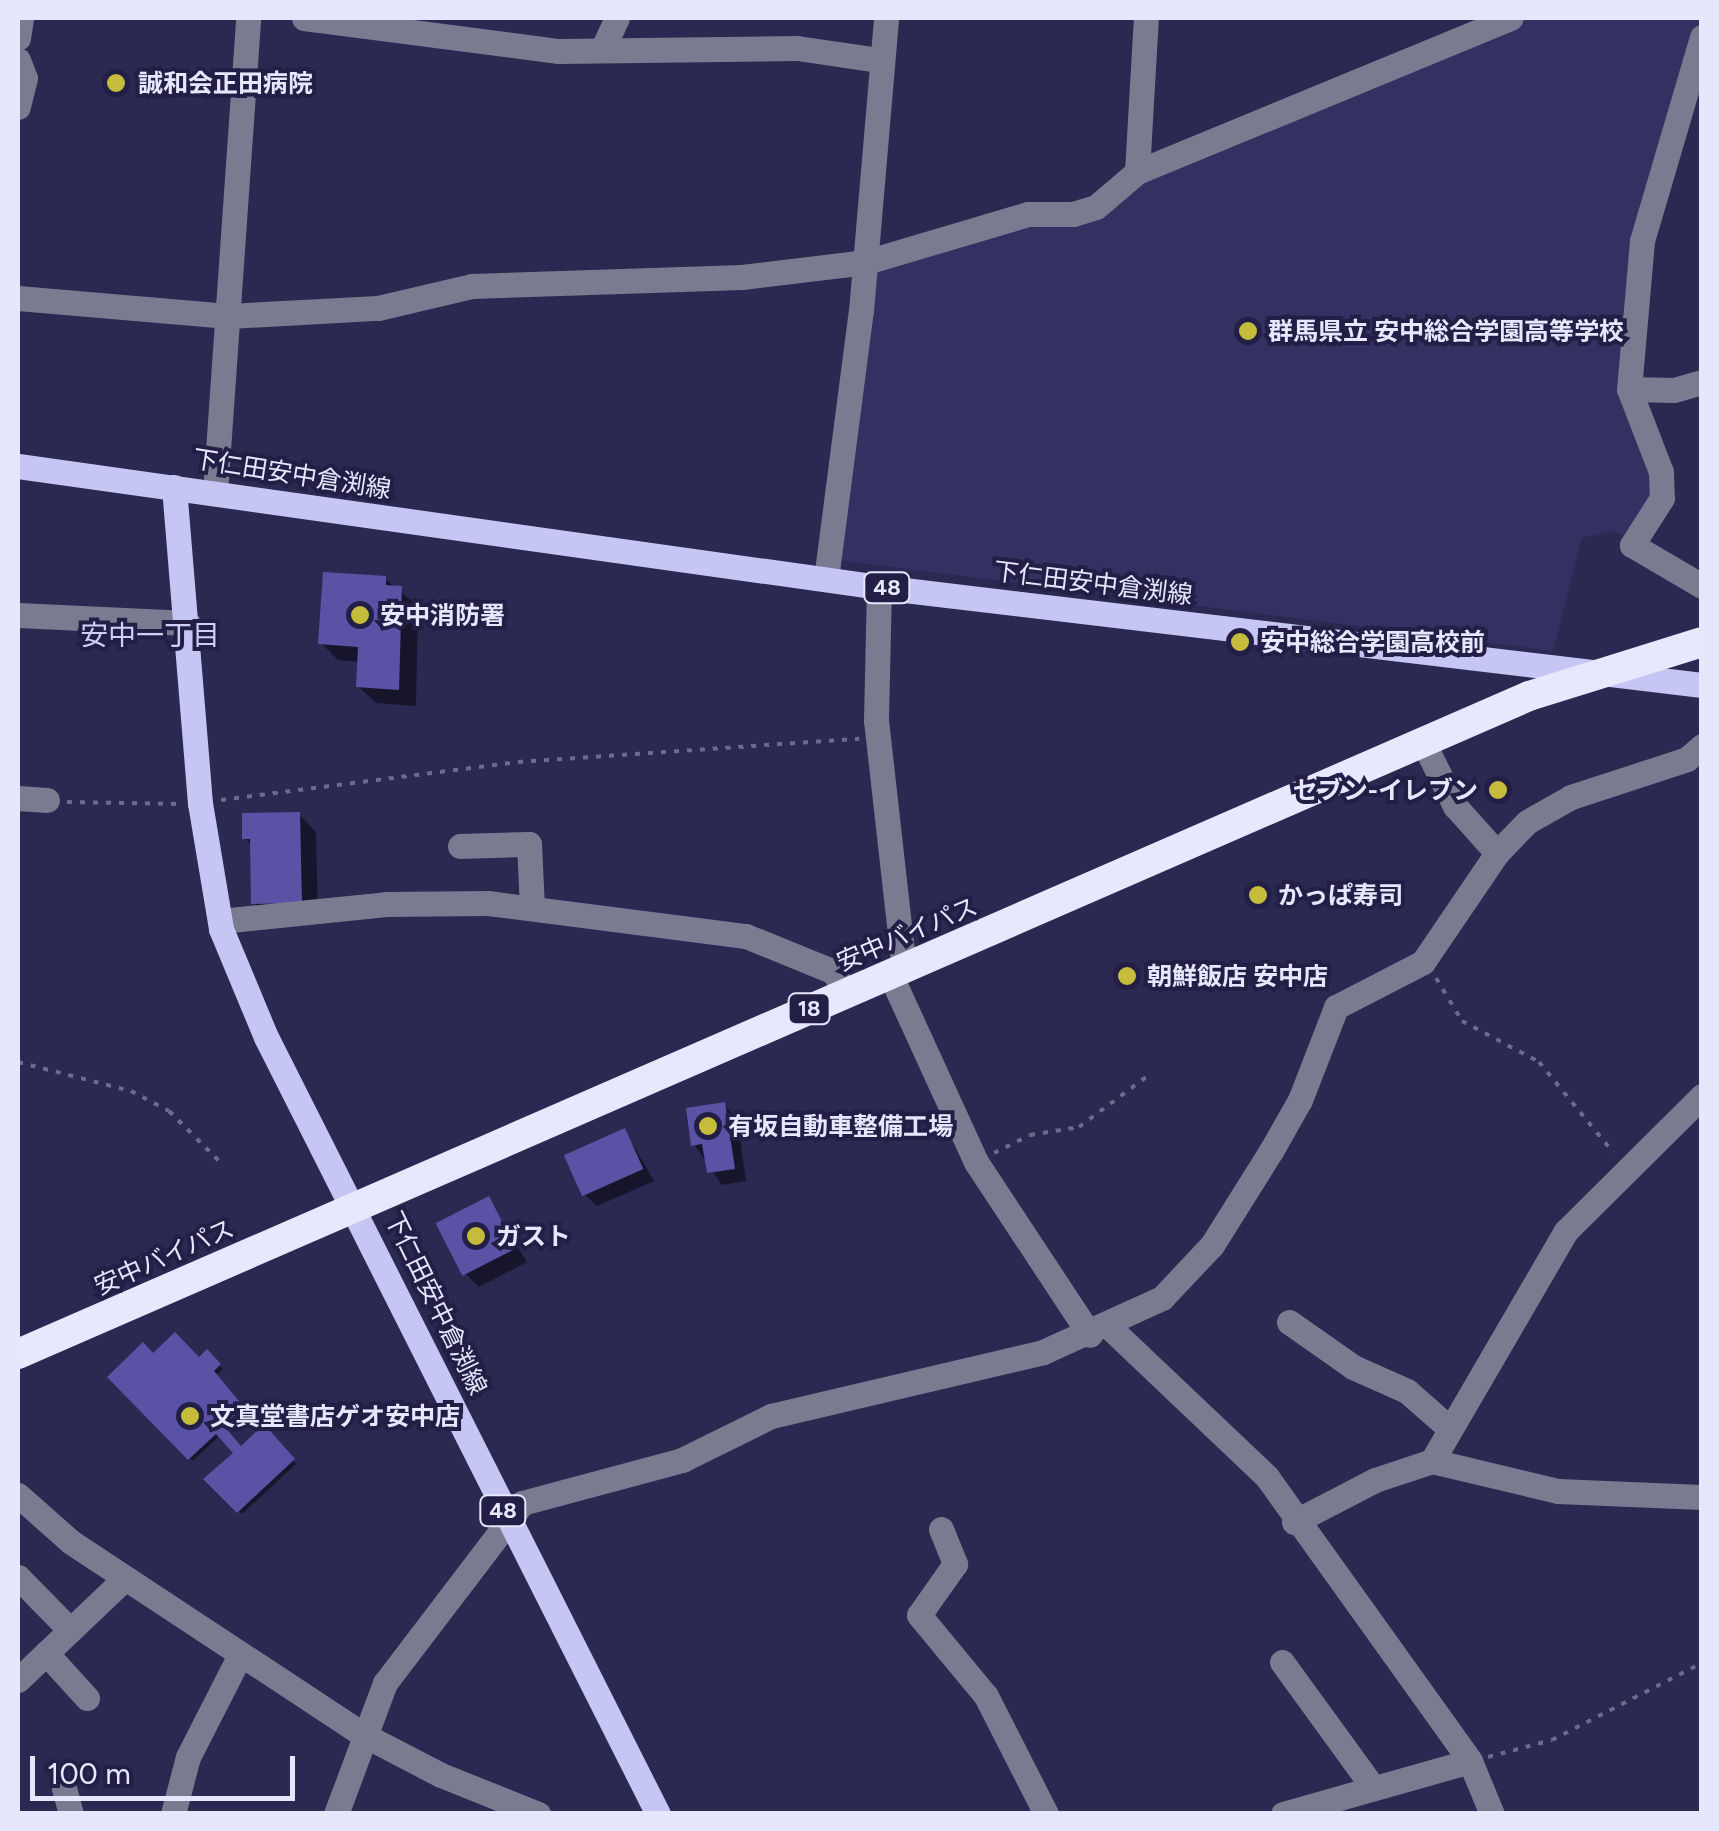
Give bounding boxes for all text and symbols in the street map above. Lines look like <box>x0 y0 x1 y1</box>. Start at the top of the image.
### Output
place label: 誠和会正田病院 <box>138 68 313 98</box>
marker: 誠和会正田病院 <box>103 70 129 96</box>
place label: 群馬県立 安中総合学園高等学校 <box>1268 316 1624 346</box>
marker: 群馬県立 安中総合学園高等学校 <box>1237 320 1259 342</box>
street label: 下仁田安中倉渕線 <box>191 444 393 504</box>
street label: 下仁田安中倉渕線 <box>992 556 1194 610</box>
road number: 48 <box>862 571 912 605</box>
place label: 安中消防署 <box>380 600 505 630</box>
marker: 安中消防署 <box>349 604 371 626</box>
district label: 安中一丁目 <box>80 618 220 652</box>
place label: 安中総合学園高校前 <box>1260 627 1485 657</box>
marker: 安中総合学園高校前 <box>1229 631 1251 653</box>
place label: セブン-イレブン <box>1293 775 1478 805</box>
marker: セブン-イレブン <box>1487 779 1509 801</box>
place label: かっぱ寿司 <box>1278 880 1403 910</box>
marker: かっぱ寿司 <box>1247 884 1269 906</box>
street label: 安中バイパス <box>832 891 982 977</box>
place label: 朝鮮飯店 安中店 <box>1147 961 1328 991</box>
marker: 朝鮮飯店 安中店 <box>1116 965 1138 987</box>
road number: 18 <box>786 992 832 1026</box>
place label: 有坂自動車整備工場 <box>728 1111 953 1141</box>
marker: 有坂自動車整備工場 <box>697 1115 719 1137</box>
street label: 下仁田安中倉渕線 <box>379 1207 493 1399</box>
street label: 安中バイパス <box>89 1213 239 1301</box>
place label: ガスト <box>496 1221 571 1251</box>
marker: ガスト <box>465 1225 487 1247</box>
place label: 文真堂書店ゲオ安中店 <box>210 1401 460 1431</box>
marker: 文真堂書店ゲオ安中店 <box>179 1405 201 1427</box>
road number: 48 <box>478 1494 528 1528</box>
scale bar <box>35 1736 300 1798</box>
text: 100 m <box>47 1755 131 1792</box>

